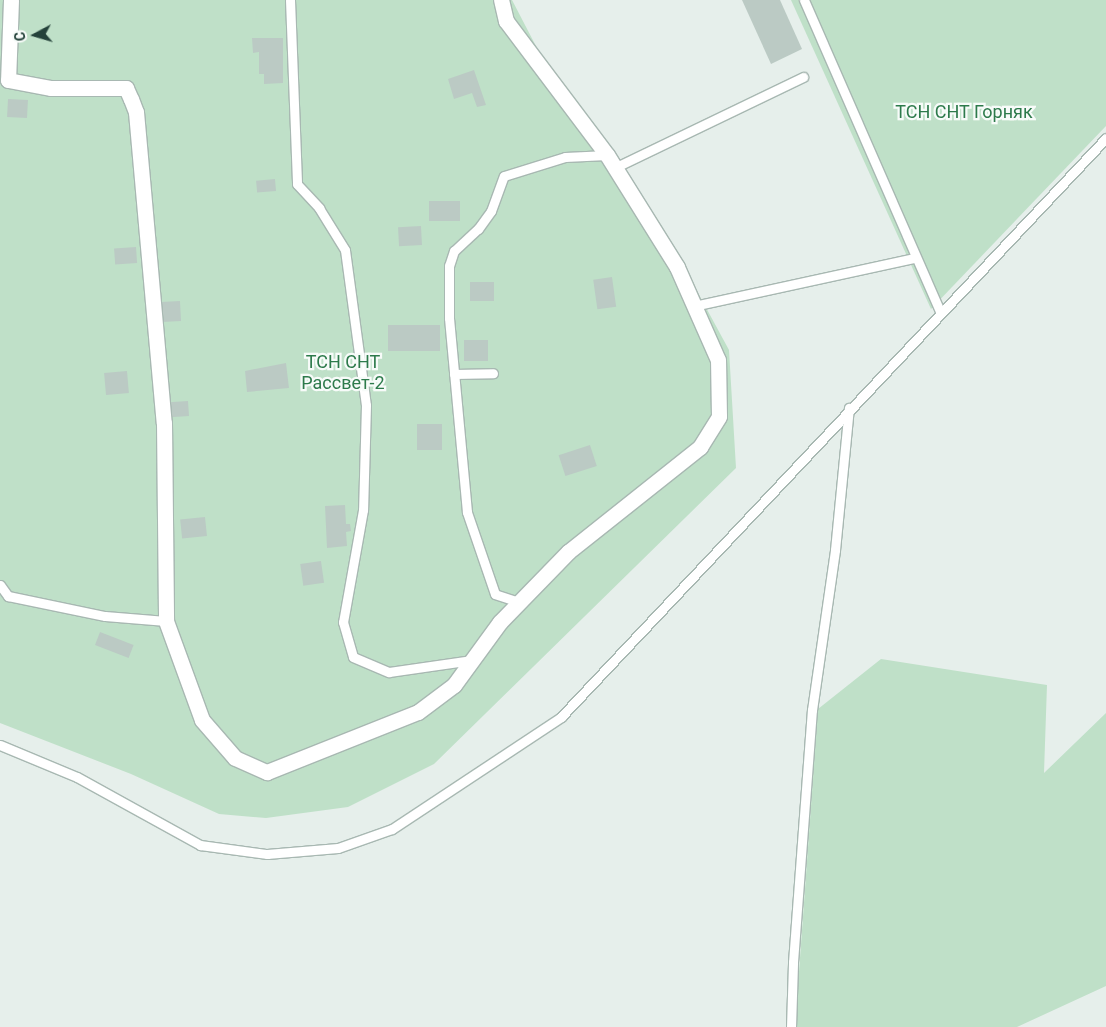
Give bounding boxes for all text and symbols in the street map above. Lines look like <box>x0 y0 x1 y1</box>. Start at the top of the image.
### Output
north arrow <box>10 10 60 60</box>
text: С <box>12 31 29 42</box>
park label: ТСН СНТ Горняк <box>895 101 1033 123</box>
park label: ТСН СНТ Рассвет-2 <box>301 352 385 394</box>

